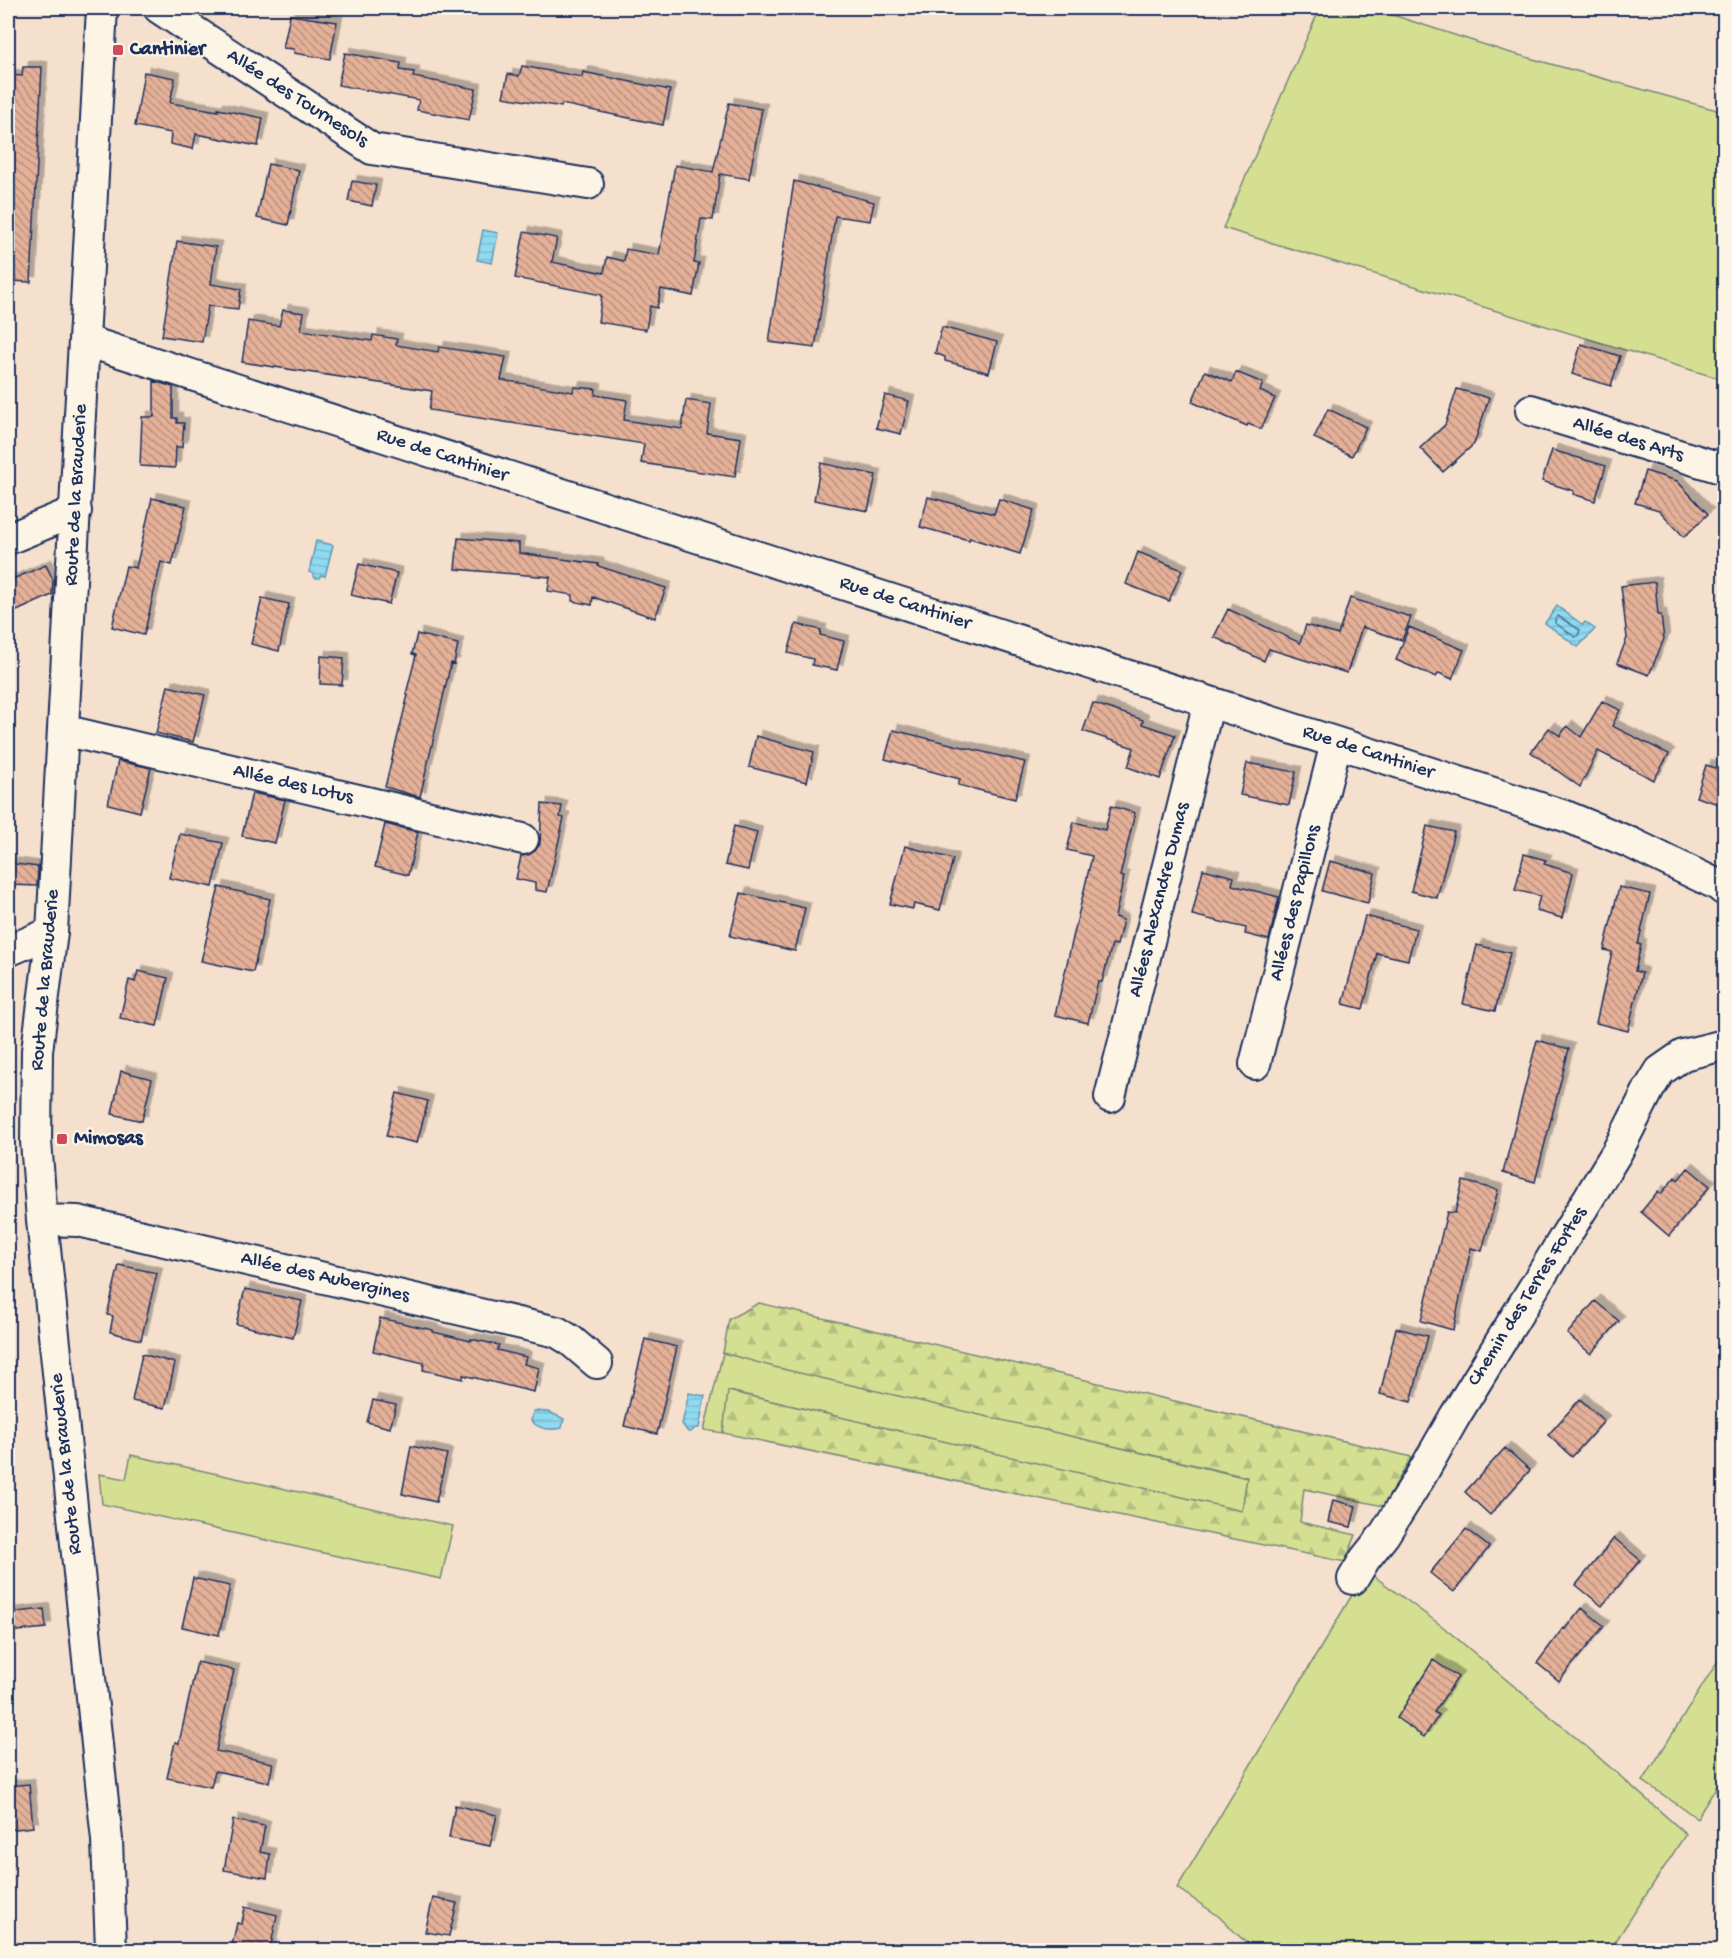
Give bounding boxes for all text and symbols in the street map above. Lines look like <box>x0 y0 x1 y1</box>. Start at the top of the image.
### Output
place label: Cantinier <box>129 39 207 62</box>
marker: Cantinier <box>111 43 125 57</box>
street label: Allée des Tournesols <box>222 45 373 154</box>
street label: Route de la Brauderie <box>61 403 93 587</box>
street label: Allée des Arts <box>1570 412 1687 468</box>
street label: Rue de Cantinier <box>373 424 512 489</box>
street label: Rue de Cantinier <box>836 572 975 637</box>
street label: Rue de Cantinier <box>1299 721 1438 786</box>
street label: Allée des Lotus <box>231 760 356 810</box>
street label: Allées Alexandre Dumas <box>1125 800 1195 1000</box>
street label: Allées des Papillons <box>1266 822 1327 983</box>
street label: Route de la Brauderie <box>27 888 65 1072</box>
place label: Mimosas <box>74 1128 144 1151</box>
marker: Mimosas <box>55 1132 69 1146</box>
street label: Chemin des Terres Fortes <box>1463 1203 1593 1391</box>
street label: Allée des Aubergines <box>239 1247 412 1309</box>
street label: Route de la Brauderie <box>46 1372 88 1556</box>

